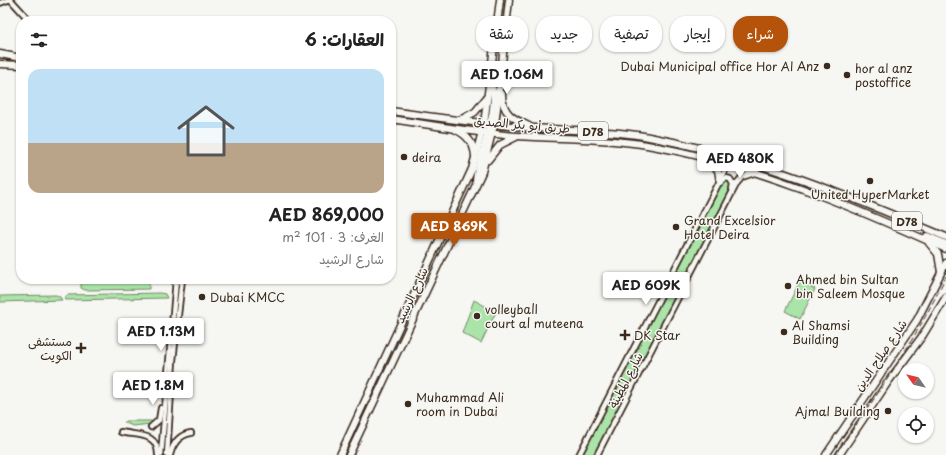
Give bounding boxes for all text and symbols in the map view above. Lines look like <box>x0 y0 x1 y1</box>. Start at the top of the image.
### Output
chip: شقة <box>476 16 528 52</box>
chip: جديد <box>536 16 592 52</box>
chip: تصفية <box>600 16 662 52</box>
chip: إيجار <box>670 16 725 52</box>
chip: شراء <box>733 16 788 52</box>
text: العقارات: 6 <box>305 26 384 52</box>
icon: filters <box>28 29 50 51</box>
place label: Dubai Municipal office Hor Al Anz <box>621 57 819 75</box>
place label: hor al anz postoffice <box>855 59 913 91</box>
pin: AED 1.06M <box>461 61 553 95</box>
marker: Dubai Municipal office Hor Al Anz <box>822 61 832 71</box>
text: AED 1.06M <box>470 64 544 83</box>
marker: hor al anz postoffice <box>842 70 852 80</box>
icon: home <box>170 95 242 167</box>
street label: طريق أبو بكر الصديق <box>473 111 571 137</box>
road number: D78 <box>578 122 608 140</box>
pin: AED 480K <box>699 145 781 179</box>
place label: deira <box>412 148 441 166</box>
text: AED 480K <box>706 148 774 167</box>
marker: deira <box>399 152 409 162</box>
marker: United HyperMarket <box>865 176 875 186</box>
place label: United HyperMarket <box>811 185 929 203</box>
text: AED 869,000 <box>269 201 384 227</box>
place label: Grand Excelsior Hotel Deira <box>684 211 776 243</box>
road number: D78 <box>892 212 922 230</box>
pin: AED 869K <box>413 213 495 247</box>
text: AED 869K <box>420 216 488 235</box>
marker: Grand Excelsior Hotel Deira <box>671 222 681 232</box>
text: الغرف: 3 · 101 m² <box>282 227 384 246</box>
text: شارع الرشيد <box>319 249 384 268</box>
street label: شارع الرشيد <box>390 264 433 326</box>
place label: Ahmed bin Sultan bin Saleem Mosque <box>796 270 905 302</box>
pin: AED 609K <box>605 272 687 306</box>
text: AED 609K <box>612 275 680 294</box>
marker: Ahmed bin Sultan bin Saleem Mosque <box>783 281 793 291</box>
place label: Dubai KMCC <box>210 288 285 306</box>
marker: Dubai KMCC <box>197 292 207 302</box>
place label: volleyball court al muteena <box>485 300 584 332</box>
marker: volleyball court al muteena <box>472 311 482 321</box>
place label: Al Shamsi Building <box>792 316 850 348</box>
street label: شارع صلاح الدين <box>849 316 912 395</box>
pin: AED 1.13M <box>115 318 207 352</box>
text: AED 1.13M <box>127 321 195 340</box>
place label: DK Star <box>634 326 681 344</box>
marker: Al Shamsi Building <box>779 327 789 337</box>
marker: DK Star <box>619 329 631 341</box>
place label: مستشفى الكويت <box>28 332 72 364</box>
marker: مستشفى الكويت <box>75 342 87 354</box>
street label: شارع المطينة <box>603 349 648 412</box>
north arrow <box>898 363 934 399</box>
map controls <box>898 363 934 443</box>
pin: AED 1.8M <box>112 372 194 406</box>
text: AED 1.8M <box>122 375 184 394</box>
place label: Muhammad Ali room in Dubai <box>416 388 504 420</box>
marker: Muhammad Ali room in Dubai <box>403 399 413 409</box>
place label: Ajmal Building <box>795 402 880 420</box>
marker: Ajmal Building <box>883 406 893 416</box>
button: locate <box>898 407 934 443</box>

